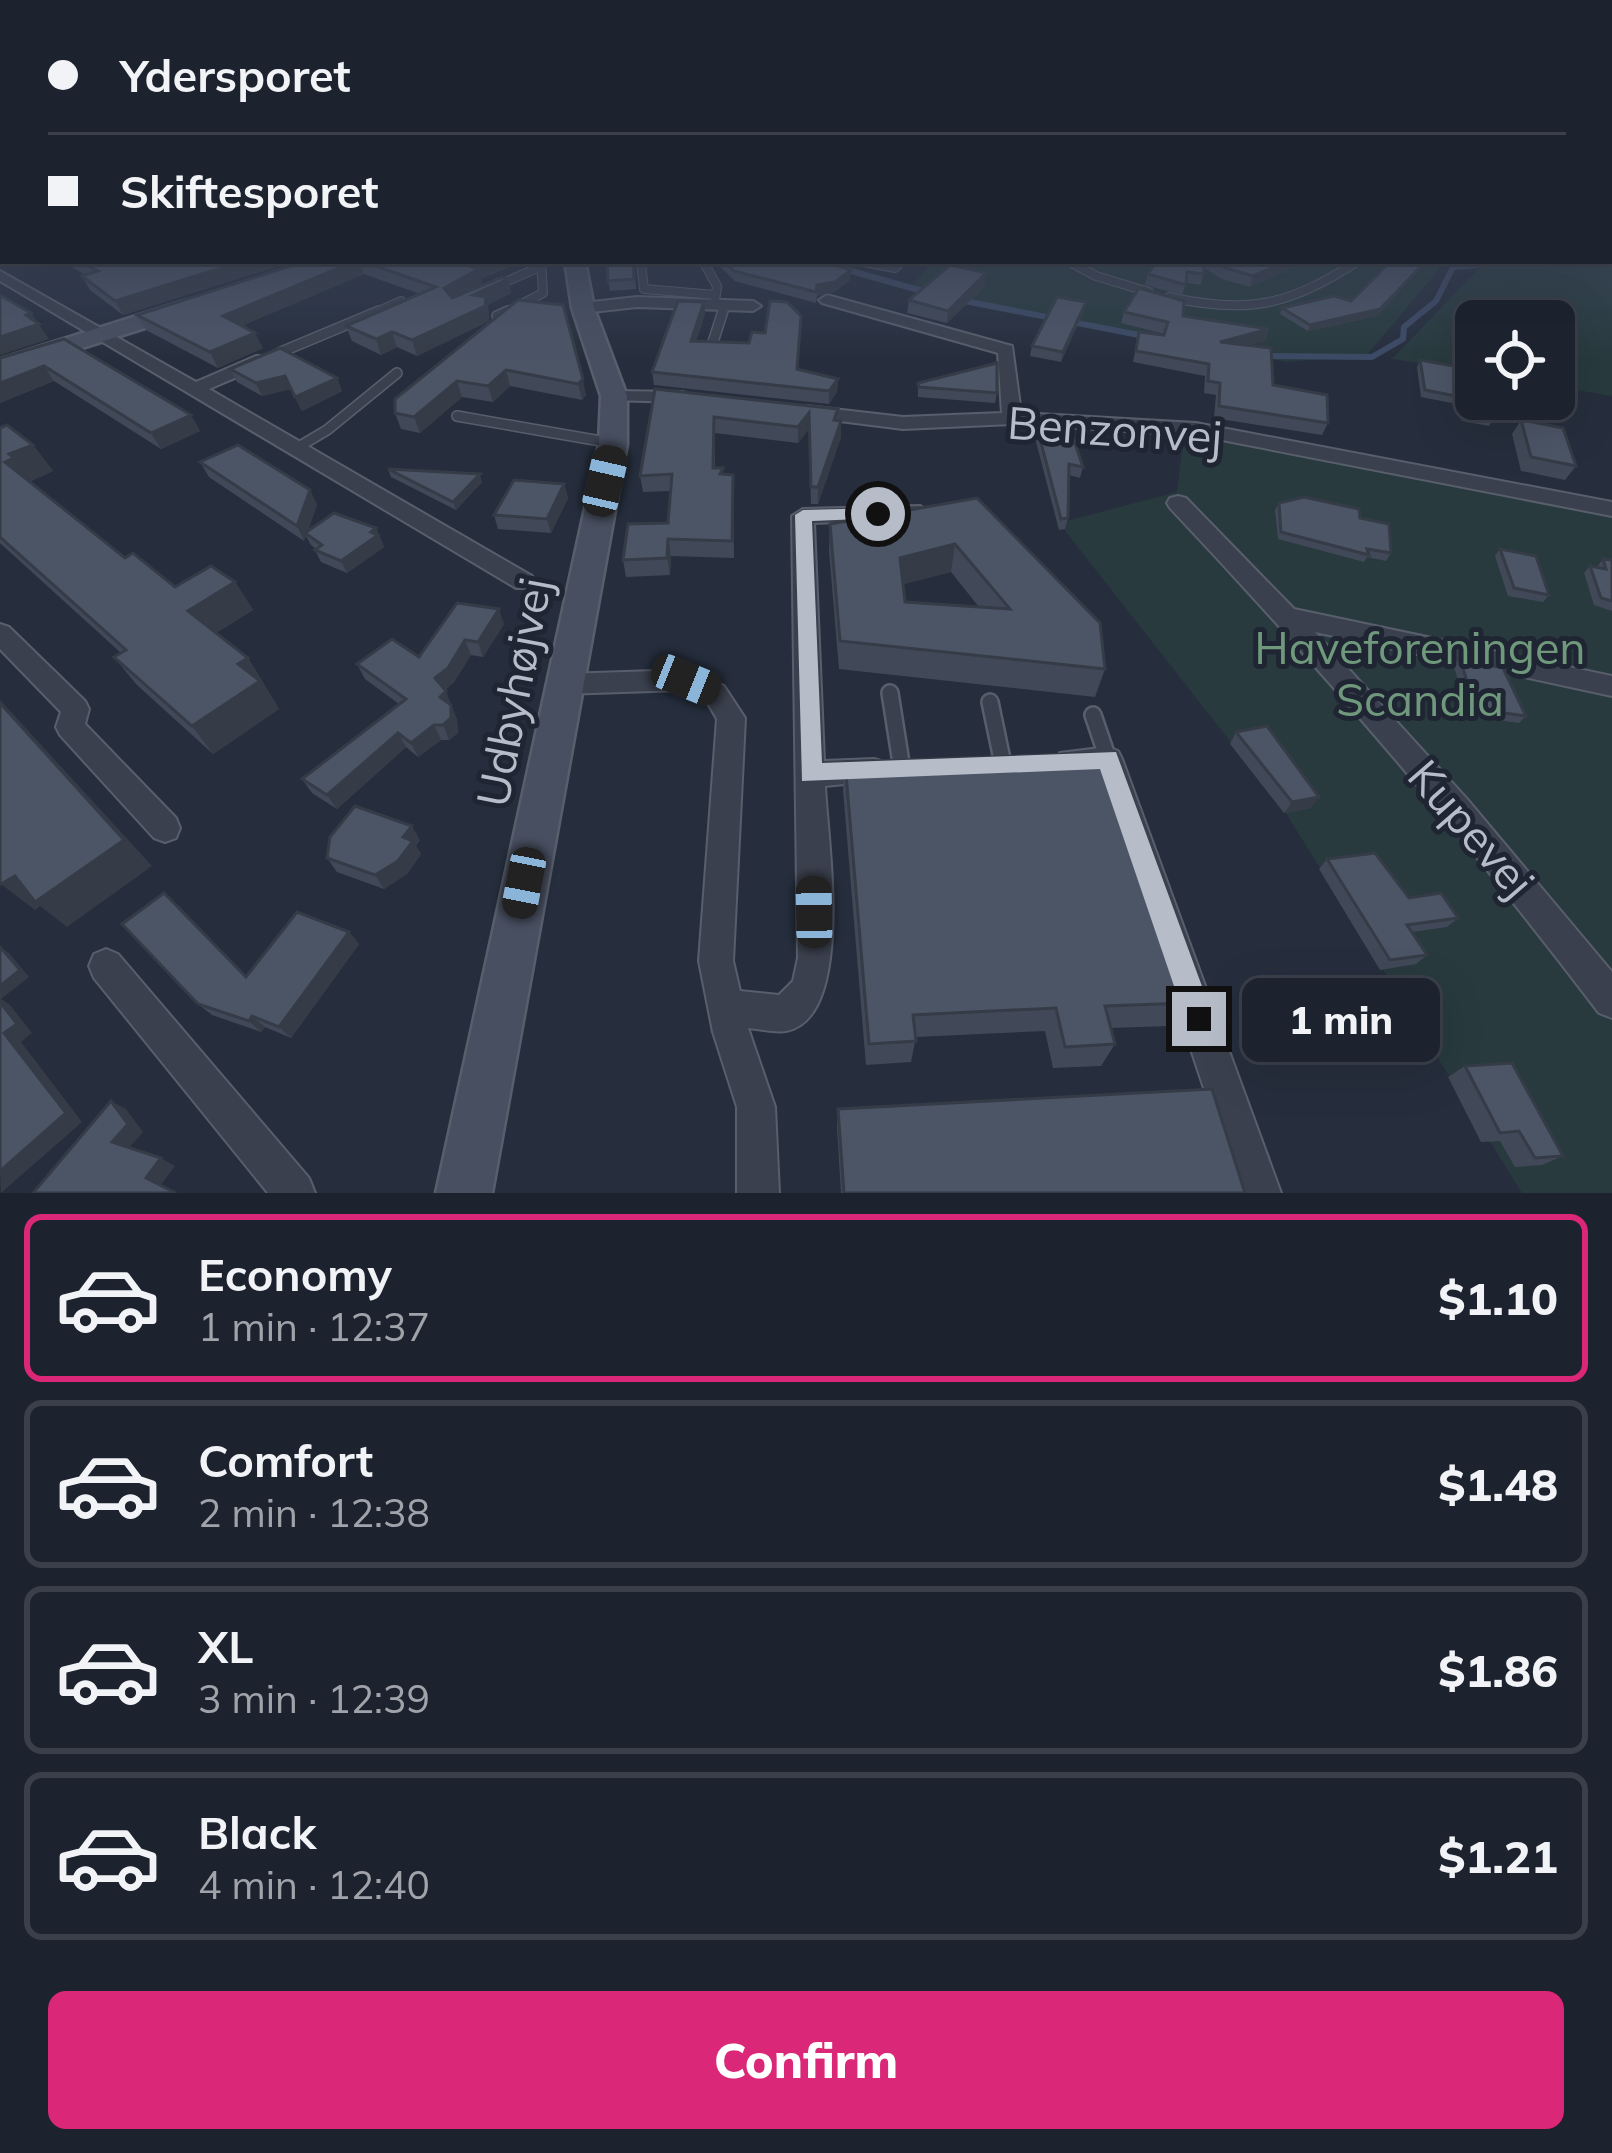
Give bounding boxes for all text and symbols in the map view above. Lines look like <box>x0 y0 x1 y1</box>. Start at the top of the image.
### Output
text: Ydersporet <box>120 47 351 103</box>
text: Skiftesporet <box>120 163 378 219</box>
map controls <box>1455 300 1575 420</box>
button: locate <box>1455 300 1575 420</box>
street label: Benzonvej <box>1006 394 1224 464</box>
car <box>579 442 631 520</box>
route start <box>851 487 905 541</box>
street label: Udbyhøjvej <box>463 573 563 811</box>
park label: Haveforeningen Scandia <box>1254 619 1586 727</box>
car <box>646 650 726 710</box>
street label: Kupevej <box>1397 748 1547 908</box>
car <box>499 844 549 922</box>
car <box>795 876 833 948</box>
callout: 1 min <box>1241 977 1439 1061</box>
route end <box>1172 992 1226 1046</box>
text: 1 min <box>1289 995 1393 1044</box>
icon: car <box>54 1244 162 1352</box>
text: Economy <box>198 1246 392 1302</box>
text: $1.10 <box>1438 1270 1558 1326</box>
text: 1 min · 12:37 <box>198 1302 430 1351</box>
icon: car <box>54 1430 162 1538</box>
text: Comfort <box>198 1432 373 1488</box>
text: $1.48 <box>1438 1456 1558 1512</box>
text: 2 min · 12:38 <box>198 1488 430 1537</box>
icon: car <box>54 1616 162 1724</box>
text: XL <box>198 1618 253 1674</box>
text: $1.86 <box>1438 1642 1558 1698</box>
text: 3 min · 12:39 <box>198 1674 430 1723</box>
icon: car <box>54 1802 162 1910</box>
text: Black <box>198 1804 316 1860</box>
text: $1.21 <box>1438 1828 1558 1884</box>
text: 4 min · 12:40 <box>198 1860 430 1909</box>
button: Confirm <box>48 1991 1564 2129</box>

